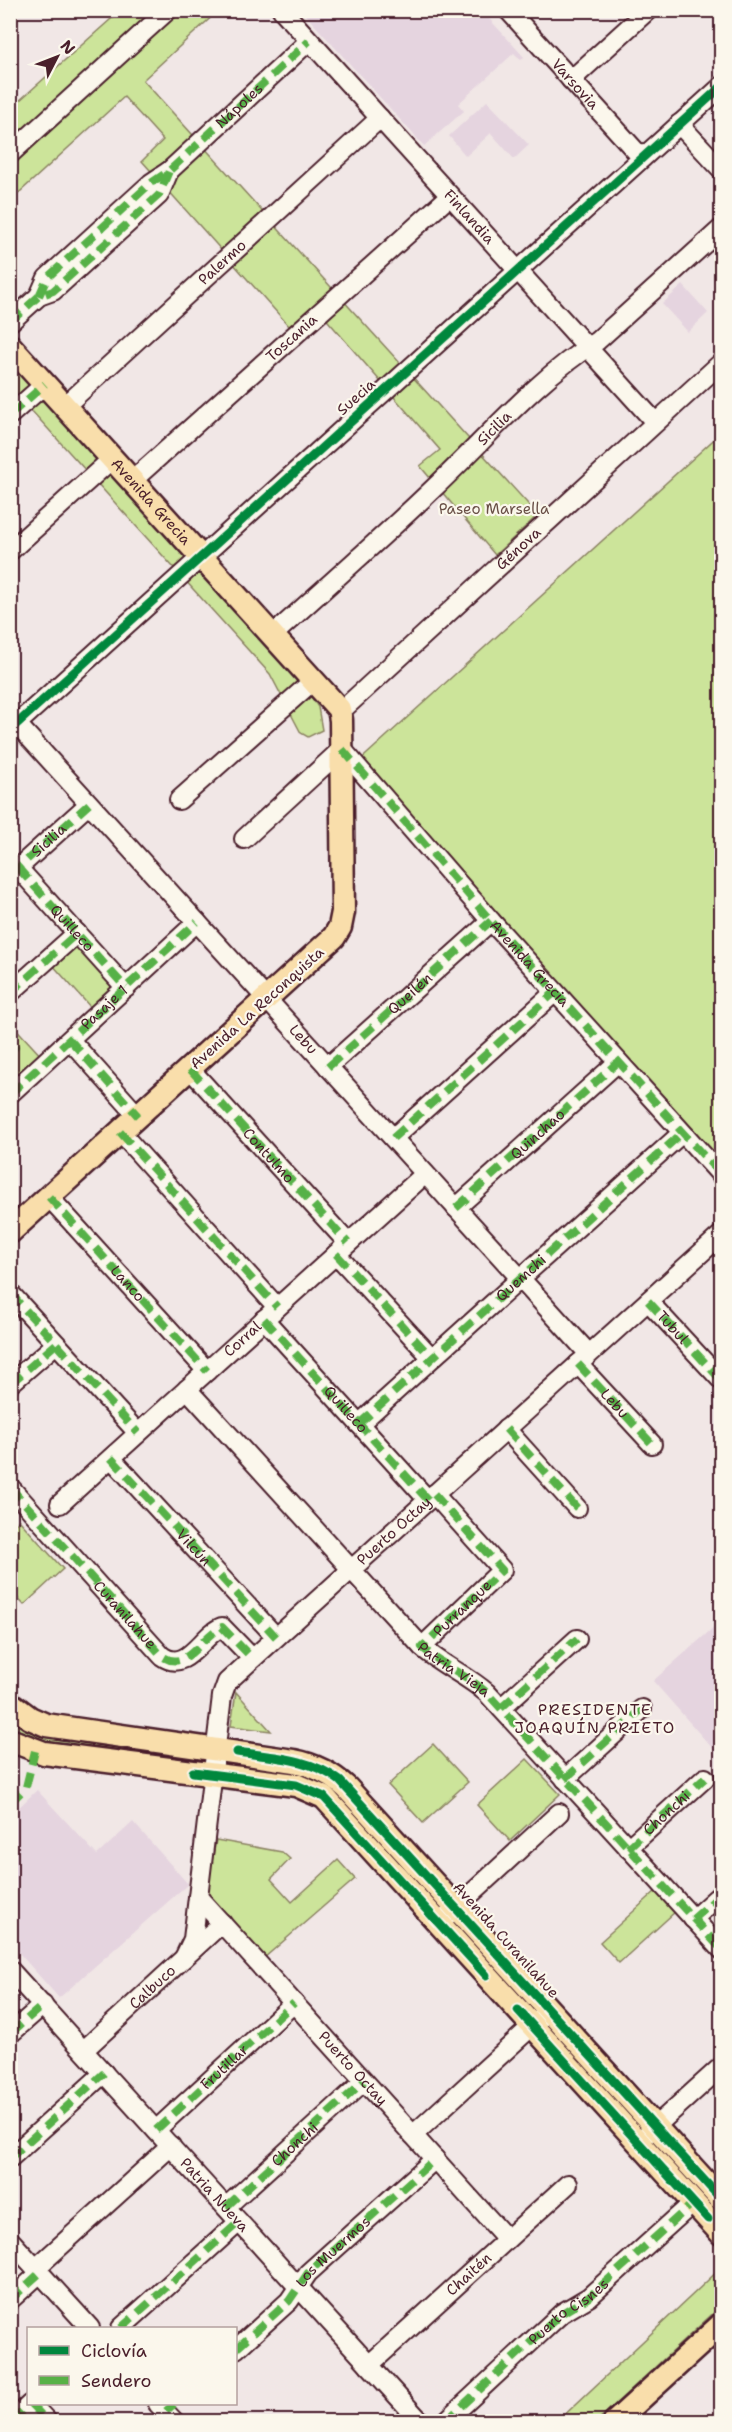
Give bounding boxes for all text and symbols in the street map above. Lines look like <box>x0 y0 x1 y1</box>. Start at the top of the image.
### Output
north arrow <box>27 27 87 87</box>
text: N <box>56 36 80 59</box>
street label: Varsovia <box>547 54 604 114</box>
street label: Nápoles <box>211 79 267 133</box>
street label: Finlandia <box>439 185 500 249</box>
street label: Palermo <box>194 235 250 289</box>
street label: Toscania <box>262 309 322 366</box>
street label: Suecia <box>332 374 380 420</box>
street label: Sicilia <box>473 406 516 450</box>
street label: Avenida Grecia <box>107 454 196 550</box>
park label: Paseo Marsella <box>439 499 550 519</box>
street label: Génova <box>491 522 546 574</box>
street label: Sicilia <box>27 819 71 862</box>
street label: Quilleco <box>46 900 99 956</box>
street label: Avenida Grecia <box>485 916 574 1012</box>
street label: Avenida La Reconquista <box>186 942 329 1074</box>
street label: Queilén <box>383 968 437 1019</box>
street label: Pasaje 1 <box>76 981 132 1034</box>
street label: Lebu <box>285 1020 322 1059</box>
street label: Quinchao <box>506 1104 569 1164</box>
street label: Contulmo <box>238 1124 299 1188</box>
street label: Quemchi <box>491 1250 550 1306</box>
street label: Lanco <box>106 1261 149 1306</box>
street label: Tubul <box>652 1307 693 1349</box>
street label: Corral <box>219 1316 266 1361</box>
street label: Quilleco <box>319 1382 373 1437</box>
street label: Lebu <box>596 1384 633 1423</box>
street label: Puerto Octay <box>353 1492 436 1570</box>
street label: Vilcún <box>172 1525 216 1571</box>
street label: Purranque <box>429 1575 496 1641</box>
street label: Curanilahue <box>89 1576 161 1654</box>
street label: Patria Vieja <box>413 1638 495 1702</box>
district label: PRESIDENTE JOAQUÍN PRIETO <box>514 1699 676 1738</box>
street label: Chonchi <box>639 1786 694 1840</box>
street label: Avenida Curanilahue <box>448 1878 564 2002</box>
street label: Calbuco <box>125 1960 180 2014</box>
street label: Puerto Octay <box>314 2027 392 2110</box>
street label: Frutillar <box>196 2040 253 2094</box>
street label: Chonchi <box>267 2118 322 2171</box>
street label: Patria Nueva <box>176 2154 254 2237</box>
street label: Los Muermos <box>291 2212 375 2291</box>
street label: Chaitén <box>442 2248 496 2300</box>
street label: Puerto Cisnes <box>524 2274 613 2349</box>
legend <box>27 2327 237 2405</box>
text: Ciclovía <box>81 2339 147 2363</box>
text: Sendero <box>81 2369 151 2393</box>

